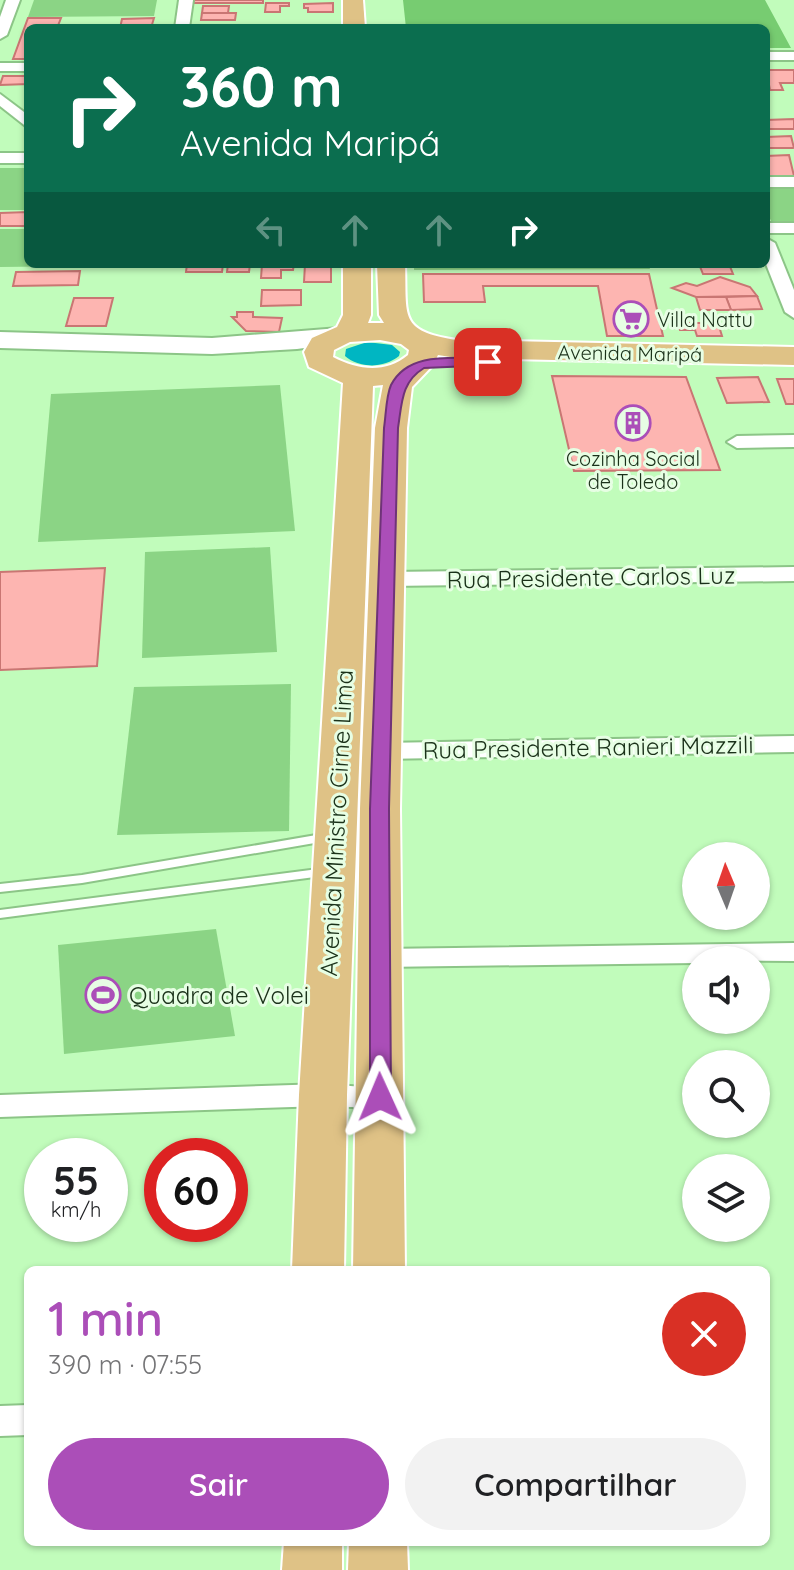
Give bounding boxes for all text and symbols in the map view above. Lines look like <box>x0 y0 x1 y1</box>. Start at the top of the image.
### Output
text: 360 m <box>180 51 343 121</box>
icon: right <box>48 56 152 160</box>
text: Avenida Maripá <box>180 120 440 165</box>
icon: left <box>249 208 293 252</box>
icon: ahead <box>333 208 377 252</box>
icon: ahead <box>417 208 461 252</box>
icon: right <box>501 208 545 252</box>
supermarket icon: Villa Nattu <box>612 300 650 338</box>
place label: Villa Nattu <box>657 307 753 332</box>
pin <box>454 328 522 396</box>
street label: Avenida Maripá <box>557 339 703 367</box>
icon: arrive <box>466 340 510 384</box>
building icon: Cozinha Social de Toledo <box>614 404 652 442</box>
place label: Cozinha Social de Toledo <box>566 446 700 494</box>
street label: Rua Presidente Carlos Luz <box>446 559 736 595</box>
street label: Avenida Ministro Cirne Lima <box>313 669 359 977</box>
street label: Rua Presidente Ranieri Mazzili <box>422 729 754 765</box>
north arrow <box>682 842 770 930</box>
map controls <box>682 842 770 1242</box>
button: sound <box>682 946 770 1034</box>
sports icon: Quadra de Volei <box>84 976 122 1014</box>
place label: Quadra de Volei <box>129 980 309 1010</box>
button: search <box>682 1050 770 1138</box>
position arrow <box>338 1055 422 1139</box>
speed limit sign: 60 <box>144 1138 248 1242</box>
button: layers <box>682 1154 770 1242</box>
text: 55 <box>53 1155 99 1205</box>
text: km/h <box>51 1197 101 1222</box>
text: 1 min <box>48 1288 163 1348</box>
button: close <box>662 1292 746 1376</box>
text: 390 m · 07:55 <box>48 1348 202 1381</box>
button: Sair <box>48 1438 389 1530</box>
button: Compartilhar <box>405 1438 746 1530</box>

